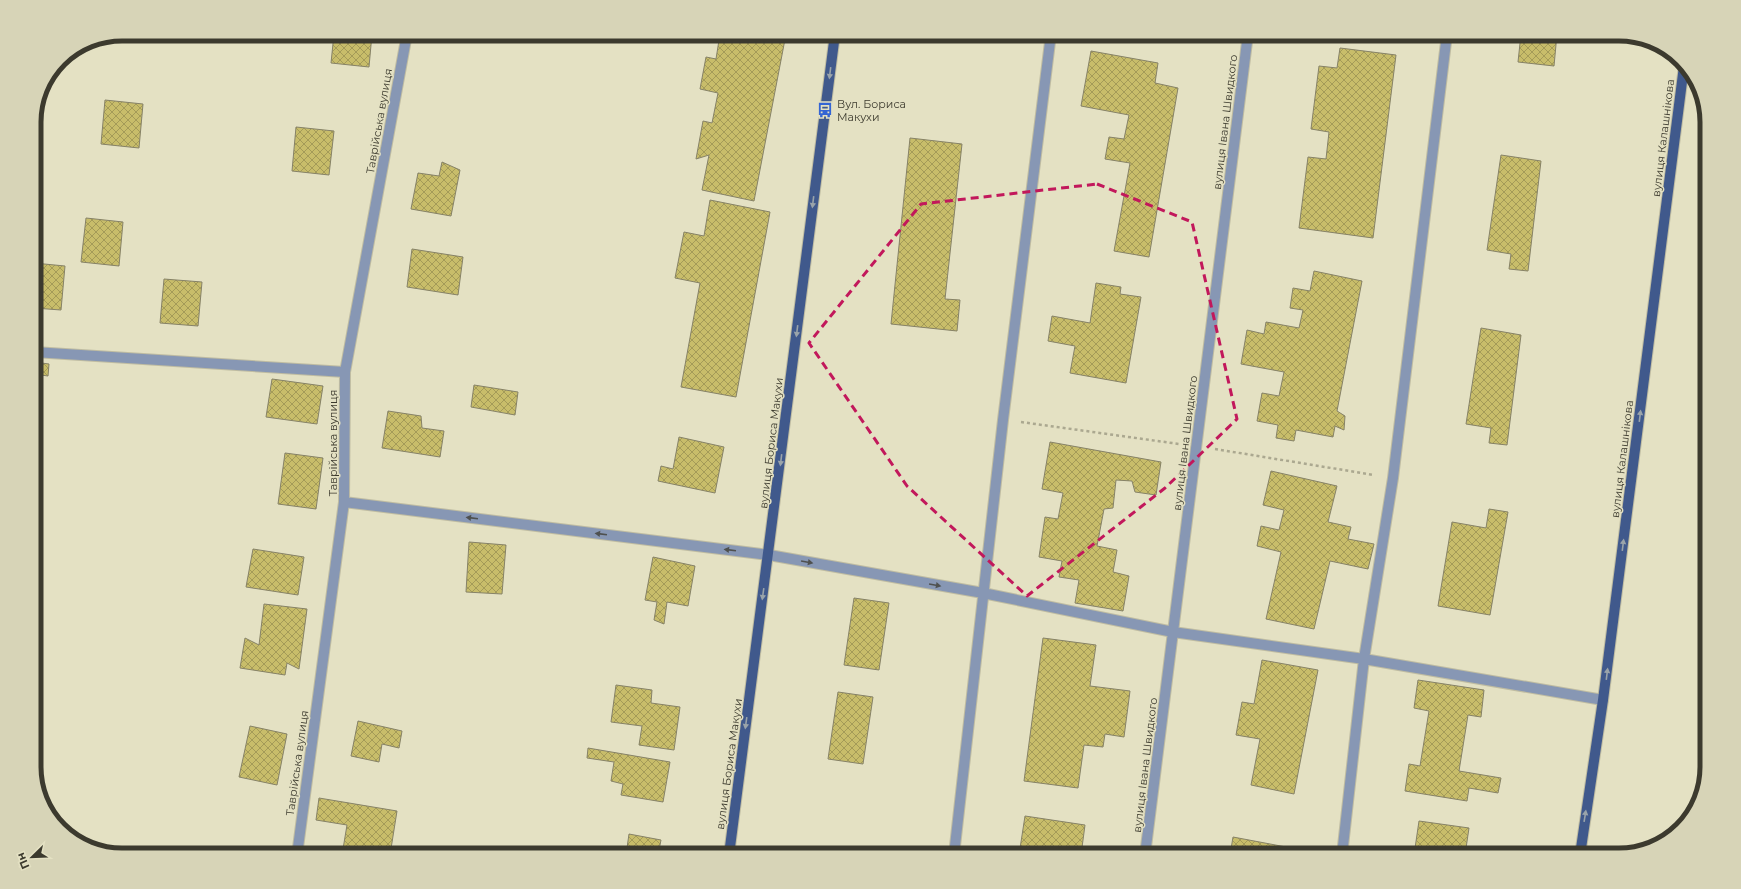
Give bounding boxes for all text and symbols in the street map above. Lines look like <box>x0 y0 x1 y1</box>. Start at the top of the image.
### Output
street label: вулиця Івана Швидкого <box>1210 54 1240 190</box>
street label: Таврійська вулиця <box>363 67 395 175</box>
one-way arrow <box>827 67 833 79</box>
street label: вулиця Калашнікова <box>1649 78 1677 198</box>
place label: Вул. Бориса Макухи <box>837 97 906 124</box>
bus stop icon: Вул. Бориса Макухи <box>816 101 834 119</box>
one-way arrow <box>810 196 817 208</box>
one-way arrow <box>794 325 800 337</box>
street label: вулиця Івана Швидкого <box>1170 375 1200 511</box>
street label: вулиця Бориса Макухи <box>756 377 786 509</box>
street label: Таврійська вулиця <box>326 390 340 496</box>
street label: вулиця Калашнікова <box>1608 399 1636 519</box>
one-way arrow <box>1636 410 1643 422</box>
one-way arrow <box>778 454 784 466</box>
one-way arrow <box>466 515 478 521</box>
one-way arrow <box>595 531 607 537</box>
one-way arrow <box>1620 539 1626 551</box>
one-way arrow <box>724 547 736 553</box>
one-way arrow <box>801 559 813 565</box>
one-way arrow <box>929 582 941 588</box>
one-way arrow <box>760 588 766 600</box>
one-way arrow <box>1603 668 1610 680</box>
street label: вулиця Івана Швидкого <box>1130 697 1160 833</box>
street label: вулиця Бориса Макухи <box>713 698 745 830</box>
street label: Таврійська вулиця <box>283 709 311 817</box>
one-way arrow <box>743 717 749 729</box>
one-way arrow <box>1583 810 1589 823</box>
north arrow <box>12 837 52 877</box>
text: Пн <box>13 851 32 871</box>

